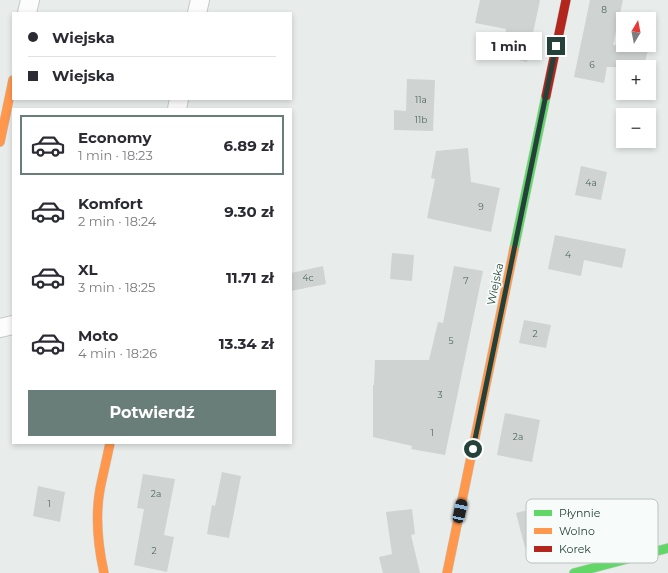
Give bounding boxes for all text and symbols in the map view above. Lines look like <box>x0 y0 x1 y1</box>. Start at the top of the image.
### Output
house number: 8 <box>601 4 607 15</box>
north arrow <box>616 12 656 52</box>
map controls <box>616 12 656 148</box>
text: Wiejska <box>52 28 115 47</box>
callout: 1 min <box>476 32 542 60</box>
route end <box>547 37 565 55</box>
text: 1 min <box>491 38 527 54</box>
house number: 6 <box>589 59 595 70</box>
button: + <box>616 60 656 100</box>
text: Wiejska <box>52 66 115 85</box>
house number: 11a <box>415 94 427 105</box>
button: − <box>616 108 656 148</box>
house number: 11b <box>415 114 427 125</box>
icon: car <box>30 127 66 163</box>
text: Economy <box>78 128 151 147</box>
text: 6.89 zł <box>223 136 274 155</box>
text: 1 min · 18:23 <box>78 147 153 163</box>
house number: 4a <box>585 177 597 188</box>
icon: car <box>30 193 66 229</box>
text: Komfort <box>78 194 143 213</box>
house number: 9 <box>478 201 484 212</box>
text: 9.30 zł <box>224 202 274 221</box>
text: 2 min · 18:24 <box>78 213 156 229</box>
house number: 4 <box>565 249 571 260</box>
icon: car <box>30 259 66 295</box>
text: XL <box>78 260 97 279</box>
street label: Wiejska <box>484 262 506 306</box>
text: 11.71 zł <box>226 268 274 287</box>
house number: 4c <box>302 272 314 283</box>
house number: 7 <box>463 275 469 286</box>
text: 3 min · 18:25 <box>78 279 155 295</box>
icon: car <box>30 325 66 361</box>
text: Moto <box>78 326 118 345</box>
house number: 2 <box>532 328 538 339</box>
text: 13.34 zł <box>219 334 274 353</box>
house number: 5 <box>448 335 454 346</box>
text: 4 min · 18:26 <box>78 345 157 361</box>
house number: 3 <box>437 389 443 400</box>
button: Potwierdź <box>28 390 276 436</box>
house number: 1 <box>430 427 434 438</box>
house number: 2a <box>513 431 523 442</box>
route start <box>464 440 482 458</box>
house number: 2a <box>151 488 161 499</box>
house number: 1 <box>47 498 51 509</box>
car <box>452 498 468 524</box>
legend <box>526 499 658 563</box>
text: Płynnie <box>559 506 601 520</box>
text: Wolno <box>559 524 595 538</box>
text: Korek <box>559 542 591 556</box>
house number: 2 <box>151 545 157 556</box>

